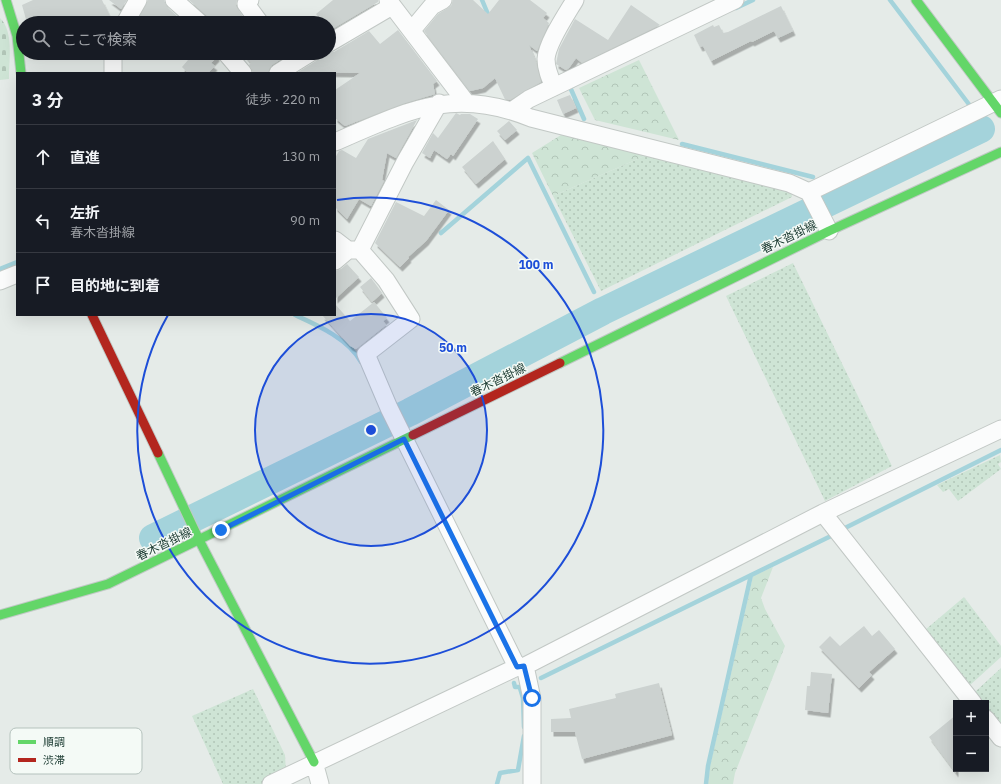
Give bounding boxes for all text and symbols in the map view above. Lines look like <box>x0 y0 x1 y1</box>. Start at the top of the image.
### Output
search box <box>16 16 336 60</box>
icon: search <box>30 27 52 49</box>
text: ここで検索 <box>62 30 137 49</box>
text: 3 分 <box>32 89 63 111</box>
text: 徒歩 · 220 m <box>246 91 320 108</box>
icon: ahead <box>32 146 54 168</box>
text: 直進 <box>70 148 100 167</box>
text: 130 m <box>282 148 320 165</box>
text: 左折 <box>70 203 100 222</box>
icon: left <box>32 210 54 232</box>
text: 90 m <box>290 212 320 229</box>
street label: 春木沓掛線 <box>759 217 819 256</box>
text: 春木沓掛線 <box>70 224 135 241</box>
text: 100 m <box>518 257 554 272</box>
icon: arrive <box>32 274 54 296</box>
text: 目的地に到着 <box>70 276 160 295</box>
text: 50 m <box>439 340 467 355</box>
street label: 春木沓掛線 <box>468 360 528 399</box>
centre of rings <box>364 423 378 437</box>
route end <box>212 521 230 539</box>
street label: 春木沓掛線 <box>134 524 194 563</box>
route start <box>523 689 541 707</box>
map controls <box>953 700 989 772</box>
button: + <box>953 700 989 736</box>
legend <box>10 728 142 774</box>
text: 順調 <box>43 735 65 749</box>
button: − <box>953 736 989 772</box>
text: 渋滞 <box>43 753 65 767</box>

